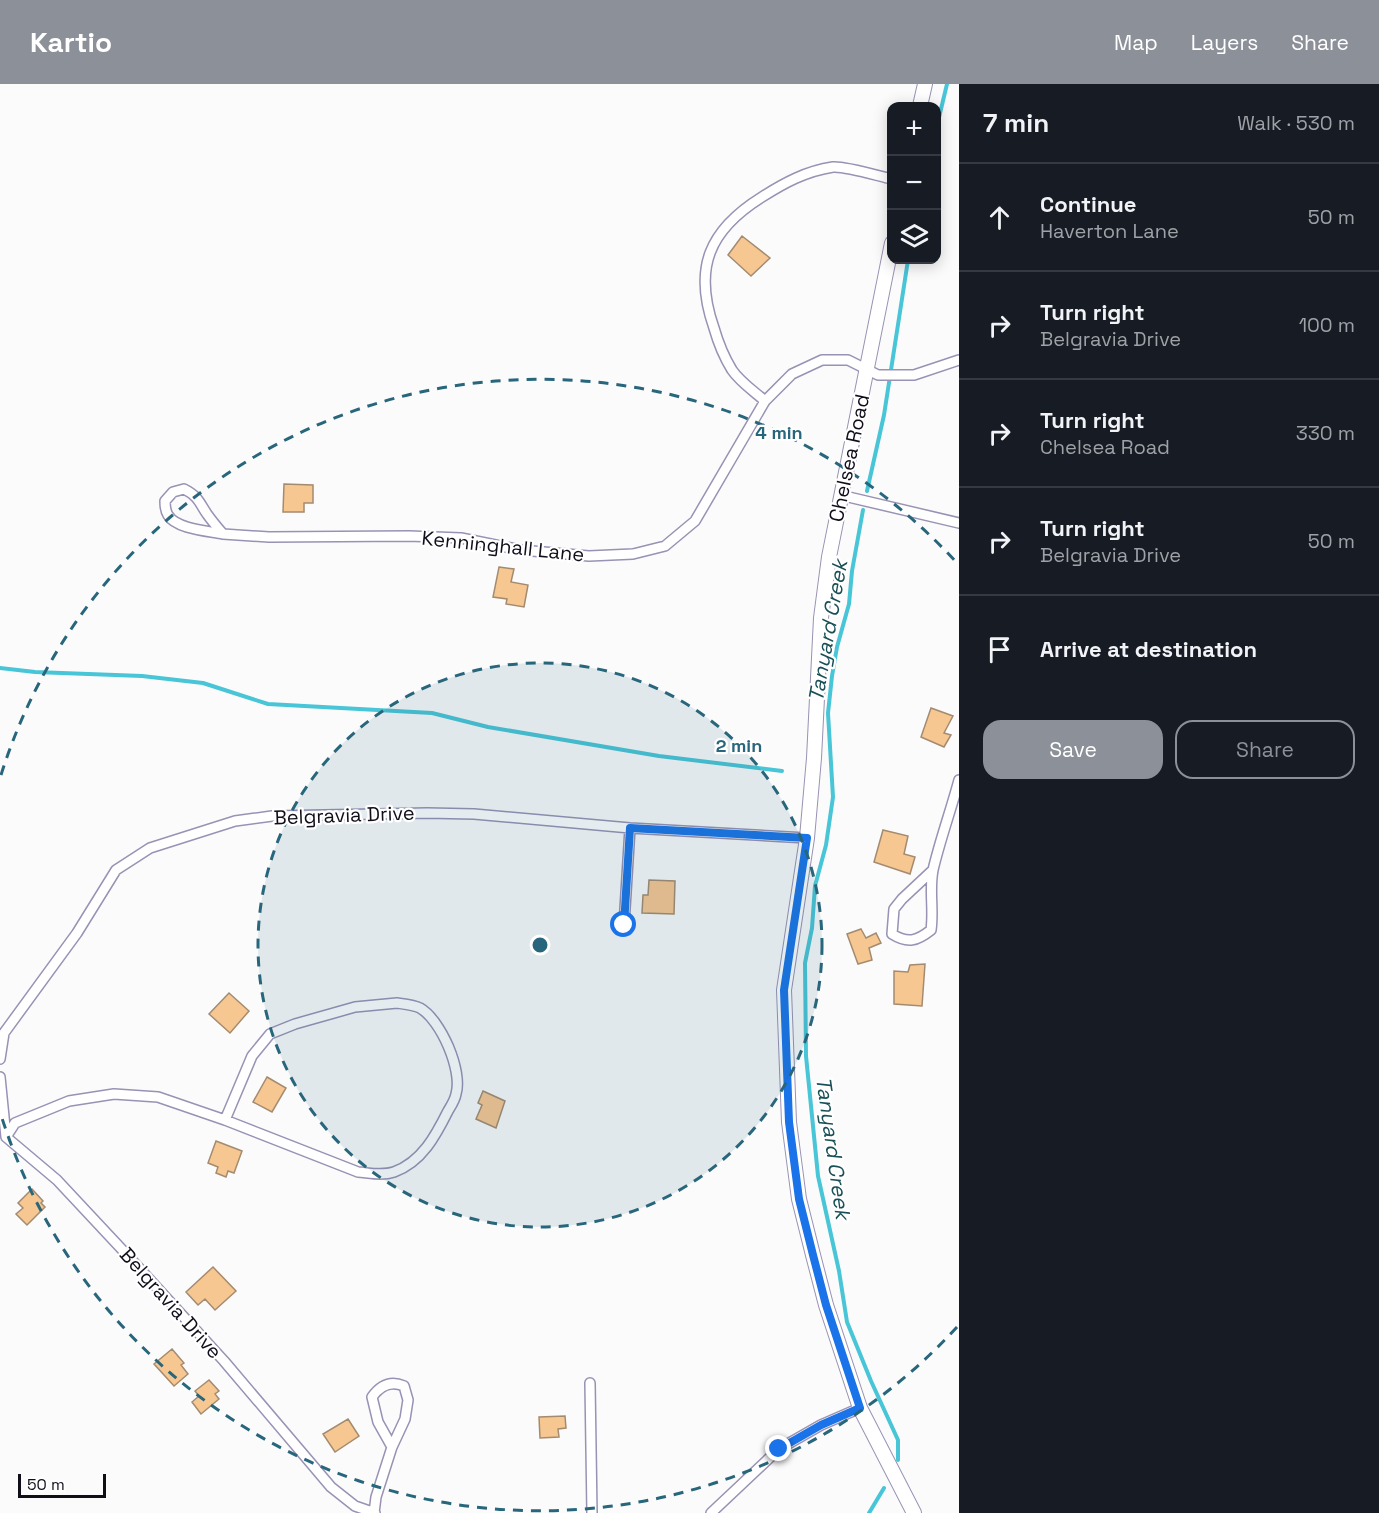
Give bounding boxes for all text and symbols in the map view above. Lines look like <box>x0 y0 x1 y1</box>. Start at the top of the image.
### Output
text: Kartio <box>30 24 112 60</box>
text: Map <box>1114 29 1158 56</box>
text: Layers <box>1191 29 1258 56</box>
text: Share <box>1291 29 1349 56</box>
map controls <box>887 102 941 264</box>
button: + <box>887 102 941 156</box>
text: 7 min <box>983 106 1049 140</box>
text: Walk · 530 m <box>1237 110 1355 136</box>
button: − <box>887 156 941 210</box>
text: Continue <box>1040 190 1136 218</box>
icon: ahead <box>983 201 1016 234</box>
text: 50 m <box>1308 204 1355 230</box>
button: layers <box>887 210 941 264</box>
text: Haverton Lane <box>1040 218 1179 244</box>
text: Turn right <box>1040 298 1145 326</box>
icon: right <box>983 309 1016 342</box>
text: 100 m <box>1299 312 1355 338</box>
text: Belgravia Drive <box>1040 326 1181 352</box>
street label: Chelsea Road <box>823 392 875 524</box>
text: Turn right <box>1040 406 1145 434</box>
icon: right <box>983 417 1016 450</box>
text: 330 m <box>1296 420 1355 446</box>
text: 4 min <box>755 421 803 444</box>
text: Chelsea Road <box>1040 434 1170 460</box>
text: Turn right <box>1040 514 1145 542</box>
street label: Kenninghall Lane <box>420 525 586 567</box>
icon: right <box>983 525 1016 558</box>
text: 50 m <box>1308 528 1355 554</box>
text: Belgravia Drive <box>1040 542 1181 568</box>
water label: Tanyard Creek <box>802 555 854 704</box>
icon: arrive <box>983 633 1016 666</box>
text: Arrive at destination <box>1040 635 1257 663</box>
button: Save <box>983 720 1163 779</box>
button: Share <box>1175 720 1355 779</box>
text: 2 min <box>716 734 762 757</box>
street label: Belgravia Drive <box>273 800 415 830</box>
route start <box>610 911 636 937</box>
centre of rings <box>530 935 550 955</box>
water label: Tanyard Creek <box>810 1075 857 1224</box>
street label: Belgravia Drive <box>114 1242 228 1364</box>
route end <box>765 1435 791 1461</box>
scale bar <box>18 1471 106 1498</box>
text: 50 m <box>27 1474 65 1495</box>

